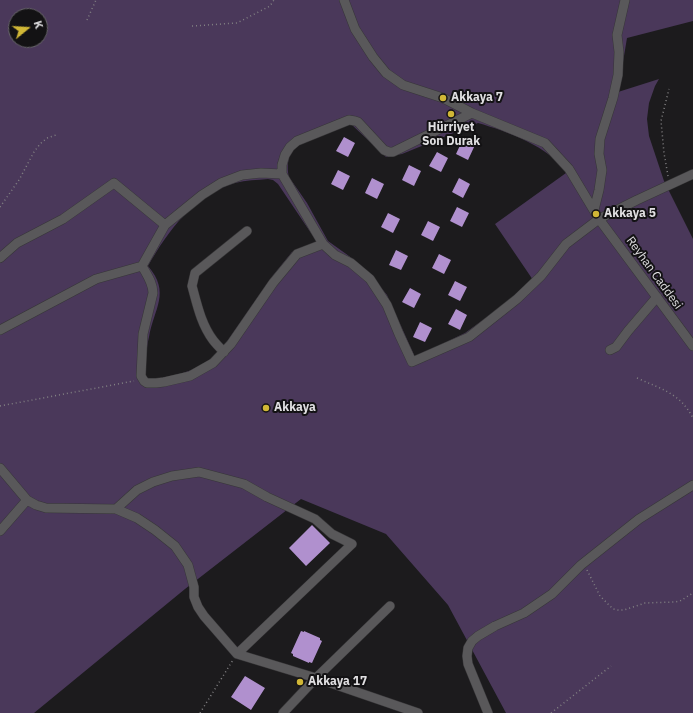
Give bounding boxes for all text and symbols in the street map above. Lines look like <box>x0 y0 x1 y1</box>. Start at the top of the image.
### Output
north arrow <box>8 8 48 48</box>
text: K <box>31 19 46 30</box>
place label: Akkaya 7 <box>451 91 503 105</box>
marker: Akkaya 7 <box>438 93 448 103</box>
marker: Hürriyet Son Durak <box>446 109 456 119</box>
place label: Hürriyet Son Durak <box>422 121 480 149</box>
place label: Akkaya 5 <box>604 207 656 221</box>
marker: Akkaya 5 <box>591 209 601 219</box>
street label: Reyhan Caddesi <box>623 234 685 312</box>
place label: Akkaya <box>274 401 316 415</box>
marker: Akkaya <box>261 403 271 413</box>
place label: Akkaya 17 <box>308 675 367 689</box>
marker: Akkaya 17 <box>295 677 305 687</box>

